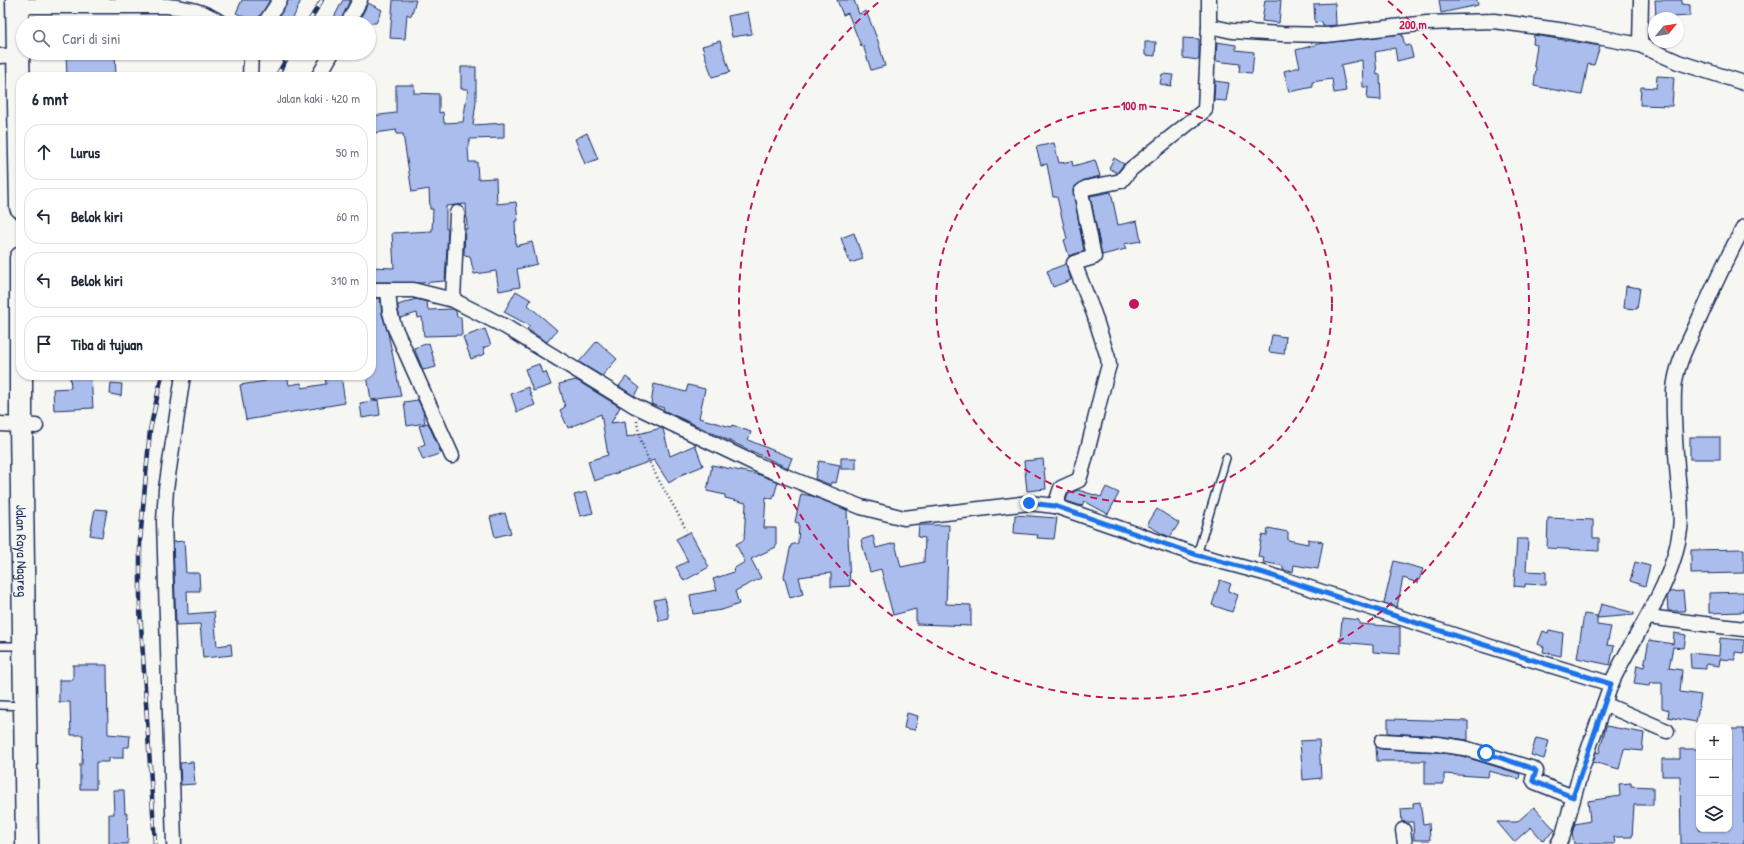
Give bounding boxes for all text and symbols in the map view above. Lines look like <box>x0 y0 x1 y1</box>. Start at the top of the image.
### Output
north arrow <box>1648 12 1684 48</box>
search box <box>16 16 376 60</box>
text: 200 m <box>1399 16 1427 33</box>
icon: search <box>30 27 52 49</box>
text: Cari di sini <box>62 28 121 49</box>
text: 6 mnt <box>32 87 68 110</box>
text: Jalan kaki · 420 m <box>277 89 360 107</box>
text: 100 m <box>1121 97 1147 114</box>
icon: ahead <box>33 141 55 163</box>
text: Lurus <box>71 142 100 163</box>
text: 50 m <box>336 143 359 161</box>
icon: left <box>33 205 55 227</box>
text: Belok kiri <box>71 206 123 227</box>
text: 60 m <box>336 207 359 225</box>
icon: left <box>33 269 55 291</box>
text: Belok kiri <box>71 270 123 291</box>
text: 310 m <box>331 271 359 289</box>
centre of rings <box>1127 297 1141 311</box>
icon: arrive <box>33 333 55 355</box>
text: Tiba di tujuan <box>71 334 143 355</box>
route end <box>1020 494 1038 512</box>
street label: Jalan Raya Nagreg <box>12 505 33 597</box>
map controls <box>1696 724 1732 832</box>
button: + <box>1696 724 1732 760</box>
route start <box>1477 744 1495 762</box>
button: − <box>1696 760 1732 796</box>
button: layers <box>1696 796 1732 832</box>

